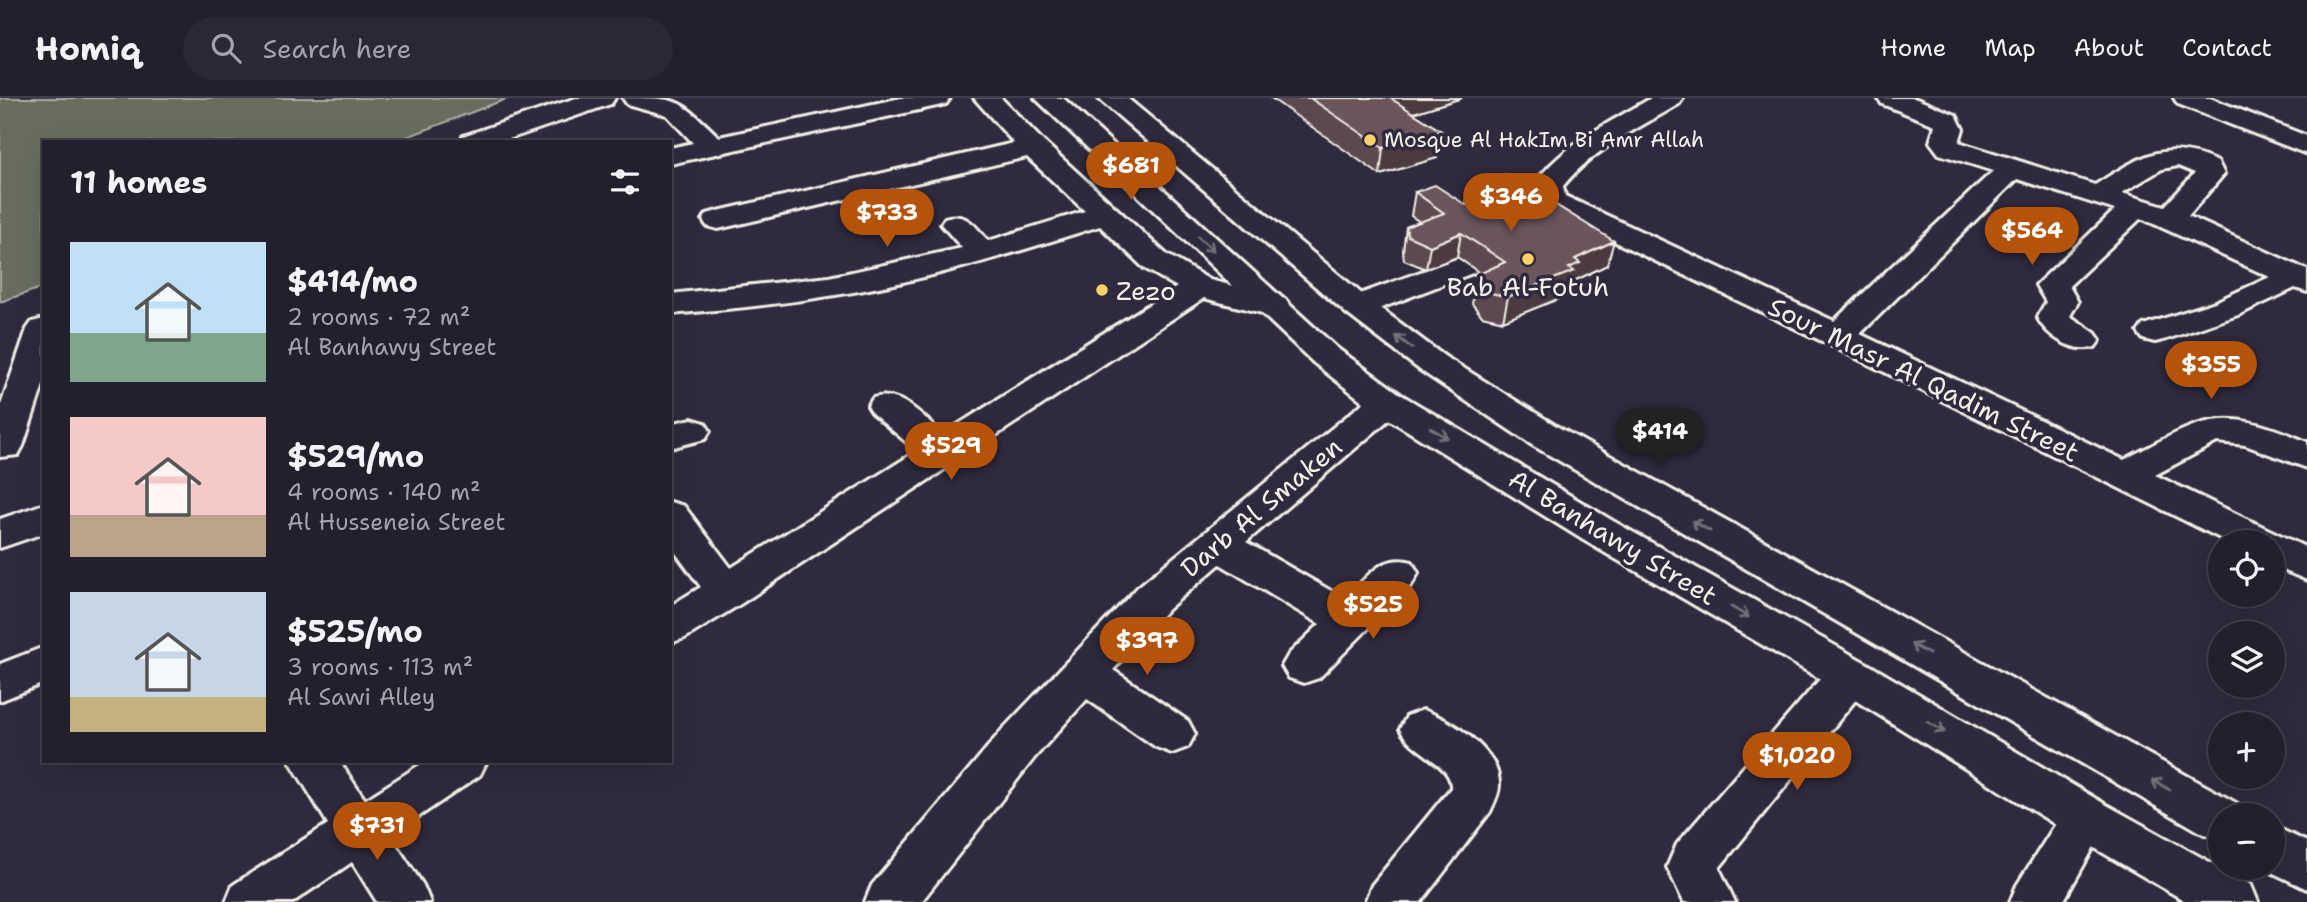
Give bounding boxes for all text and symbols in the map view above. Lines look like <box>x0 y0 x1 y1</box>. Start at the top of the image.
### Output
search box <box>183 17 673 80</box>
text: Homiq <box>35 26 141 71</box>
icon: search <box>207 29 245 67</box>
text: Search here <box>263 31 411 66</box>
text: Home <box>1880 32 1946 64</box>
text: Map <box>1984 32 2036 64</box>
text: About <box>2074 32 2144 64</box>
text: Contact <box>2182 32 2272 64</box>
place label: Mosque Al HakIm Bi Amr Allah <box>1384 126 1704 154</box>
marker: Mosque Al HakIm Bi Amr Allah <box>1362 132 1378 148</box>
pin: $681 <box>1090 142 1172 202</box>
text: $681 <box>1102 150 1160 180</box>
text: 11 homes <box>70 162 207 203</box>
icon: filters <box>606 163 644 201</box>
pin: $346 <box>1470 174 1552 233</box>
text: $346 <box>1479 181 1543 211</box>
pin: $733 <box>846 190 928 249</box>
text: $733 <box>856 197 918 227</box>
pin: $564 <box>1991 208 2073 267</box>
text: $564 <box>2001 215 2063 245</box>
one-way arrow <box>1197 235 1214 252</box>
marker: Bab Al-Fotuh <box>1520 251 1536 267</box>
text: $414/mo <box>287 261 418 302</box>
place label: Bab Al-Fotuh <box>1447 269 1609 304</box>
icon: home <box>126 270 210 354</box>
place label: Zezo <box>1116 273 1176 308</box>
marker: Zezo <box>1094 282 1110 298</box>
street label: Sour Masr Al Qadim Street <box>1763 288 2085 470</box>
text: 2 rooms · 72 m² <box>287 302 470 332</box>
text: Al Banhawy Street <box>287 332 497 362</box>
one-way arrow <box>1395 334 1413 349</box>
pin: $355 <box>2170 342 2252 401</box>
text: $355 <box>2181 349 2241 379</box>
pin: $414 <box>1619 408 1701 468</box>
text: $414 <box>1632 416 1688 446</box>
pin: $529 <box>910 422 992 482</box>
one-way arrow <box>1428 427 1448 441</box>
street label: Darb Al Smaken <box>1173 429 1349 585</box>
text: $529 <box>921 430 981 460</box>
text: $529/mo <box>287 436 424 477</box>
icon: home <box>126 445 210 529</box>
street label: Al Banhawy Street <box>1502 461 1724 613</box>
text: 4 rooms · 140 m² <box>287 477 481 507</box>
text: Al Husseneia Street <box>287 507 506 537</box>
one-way arrow <box>1691 519 1712 532</box>
map controls <box>2208 530 2285 880</box>
button: locate <box>2208 530 2285 607</box>
pin: $525 <box>1332 582 1414 641</box>
text: $525 <box>1343 589 1403 619</box>
one-way arrow <box>1729 605 1749 619</box>
text: $525/mo <box>287 611 423 652</box>
pin: $397 <box>1106 618 1188 677</box>
icon: home <box>126 620 210 704</box>
button: layers <box>2208 621 2285 698</box>
text: $397 <box>1116 625 1178 655</box>
one-way arrow <box>1911 642 1931 656</box>
text: 3 rooms · 113 m² <box>287 652 473 682</box>
text: Al Sawi Alley <box>287 682 435 712</box>
button: + <box>2208 712 2285 789</box>
one-way arrow <box>1925 721 1945 735</box>
pin: $1,020 <box>1740 732 1854 792</box>
text: $1,020 <box>1758 740 1836 770</box>
one-way arrow <box>2152 778 2172 792</box>
pin: $731 <box>336 802 418 862</box>
button: − <box>2208 803 2285 880</box>
text: $731 <box>349 810 405 840</box>

